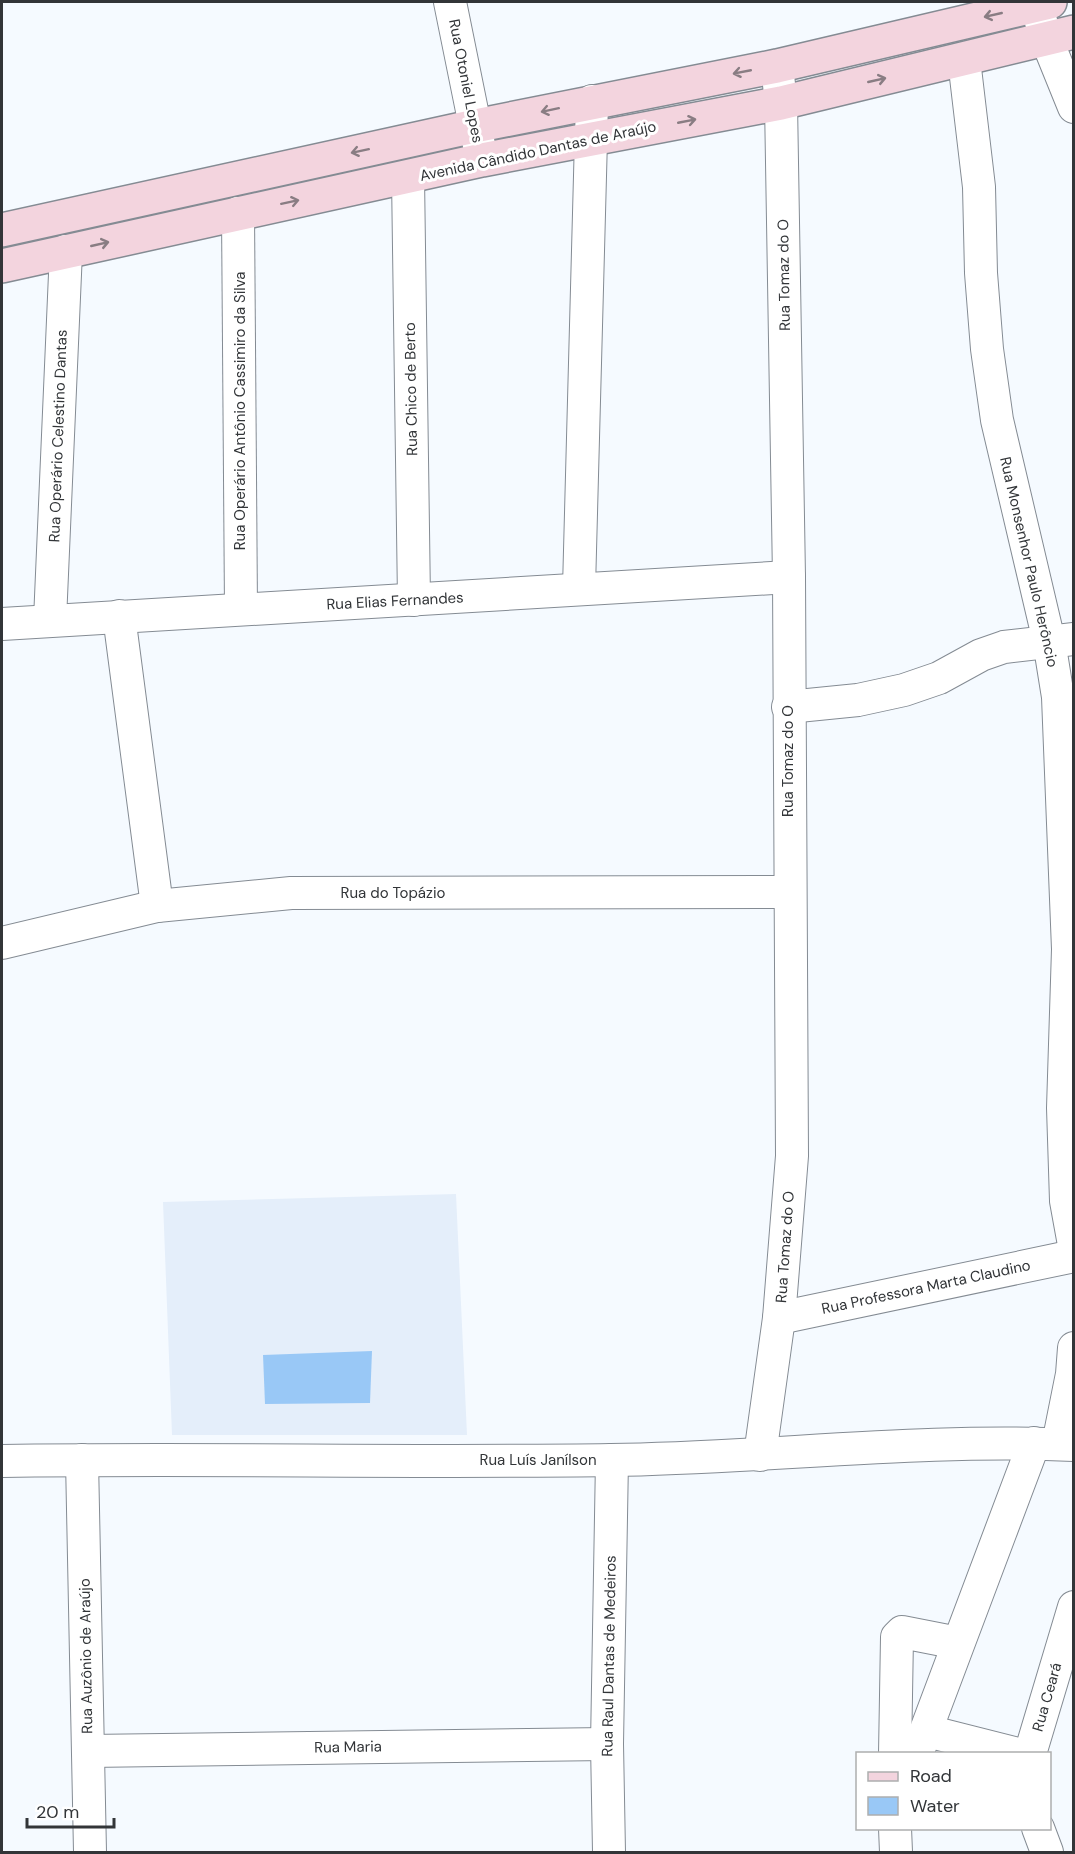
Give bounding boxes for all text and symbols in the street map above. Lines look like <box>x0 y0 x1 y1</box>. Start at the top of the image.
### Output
one-way arrow <box>984 9 1003 21</box>
street label: Rua Otoniel Lopes <box>444 17 488 145</box>
one-way arrow <box>732 67 752 78</box>
one-way arrow <box>868 74 887 86</box>
one-way arrow <box>541 105 561 116</box>
one-way arrow <box>676 115 696 126</box>
street label: Avenida Cândido Dantas de Araújo <box>418 116 658 186</box>
one-way arrow <box>351 145 370 157</box>
one-way arrow <box>280 196 299 207</box>
street label: Rua Tomaz do O <box>773 219 795 331</box>
one-way arrow <box>90 237 109 249</box>
street label: Rua Operário Antônio Cassimiro da Silva <box>230 272 250 550</box>
street label: Rua Chico de Berto <box>400 322 422 456</box>
street label: Rua Operário Celestino Dantas <box>44 329 72 543</box>
street label: Rua Monsenhor Paulo Herôncio <box>995 455 1063 669</box>
street label: Rua Elias Fernandes <box>326 587 464 615</box>
street label: Rua Tomaz do O <box>778 705 798 817</box>
street label: Rua do Topázio <box>341 883 446 903</box>
street label: Rua Tomaz do O <box>771 1190 799 1304</box>
street label: Rua Professora Marta Claudino <box>820 1255 1032 1319</box>
street label: Rua Luís Janílson <box>479 1450 597 1470</box>
street label: Rua Raul Dantas de Medeiros <box>597 1555 621 1757</box>
street label: Rua Auzônio de Araújo <box>75 1578 97 1734</box>
street label: Rua Ceará <box>1028 1660 1066 1734</box>
street label: Rua Maria <box>314 1736 382 1758</box>
legend <box>856 1752 1051 1830</box>
text: Road <box>910 1764 952 1788</box>
scale bar <box>27 1791 114 1829</box>
text: Water <box>910 1794 960 1818</box>
text: 20 m <box>36 1800 79 1824</box>

